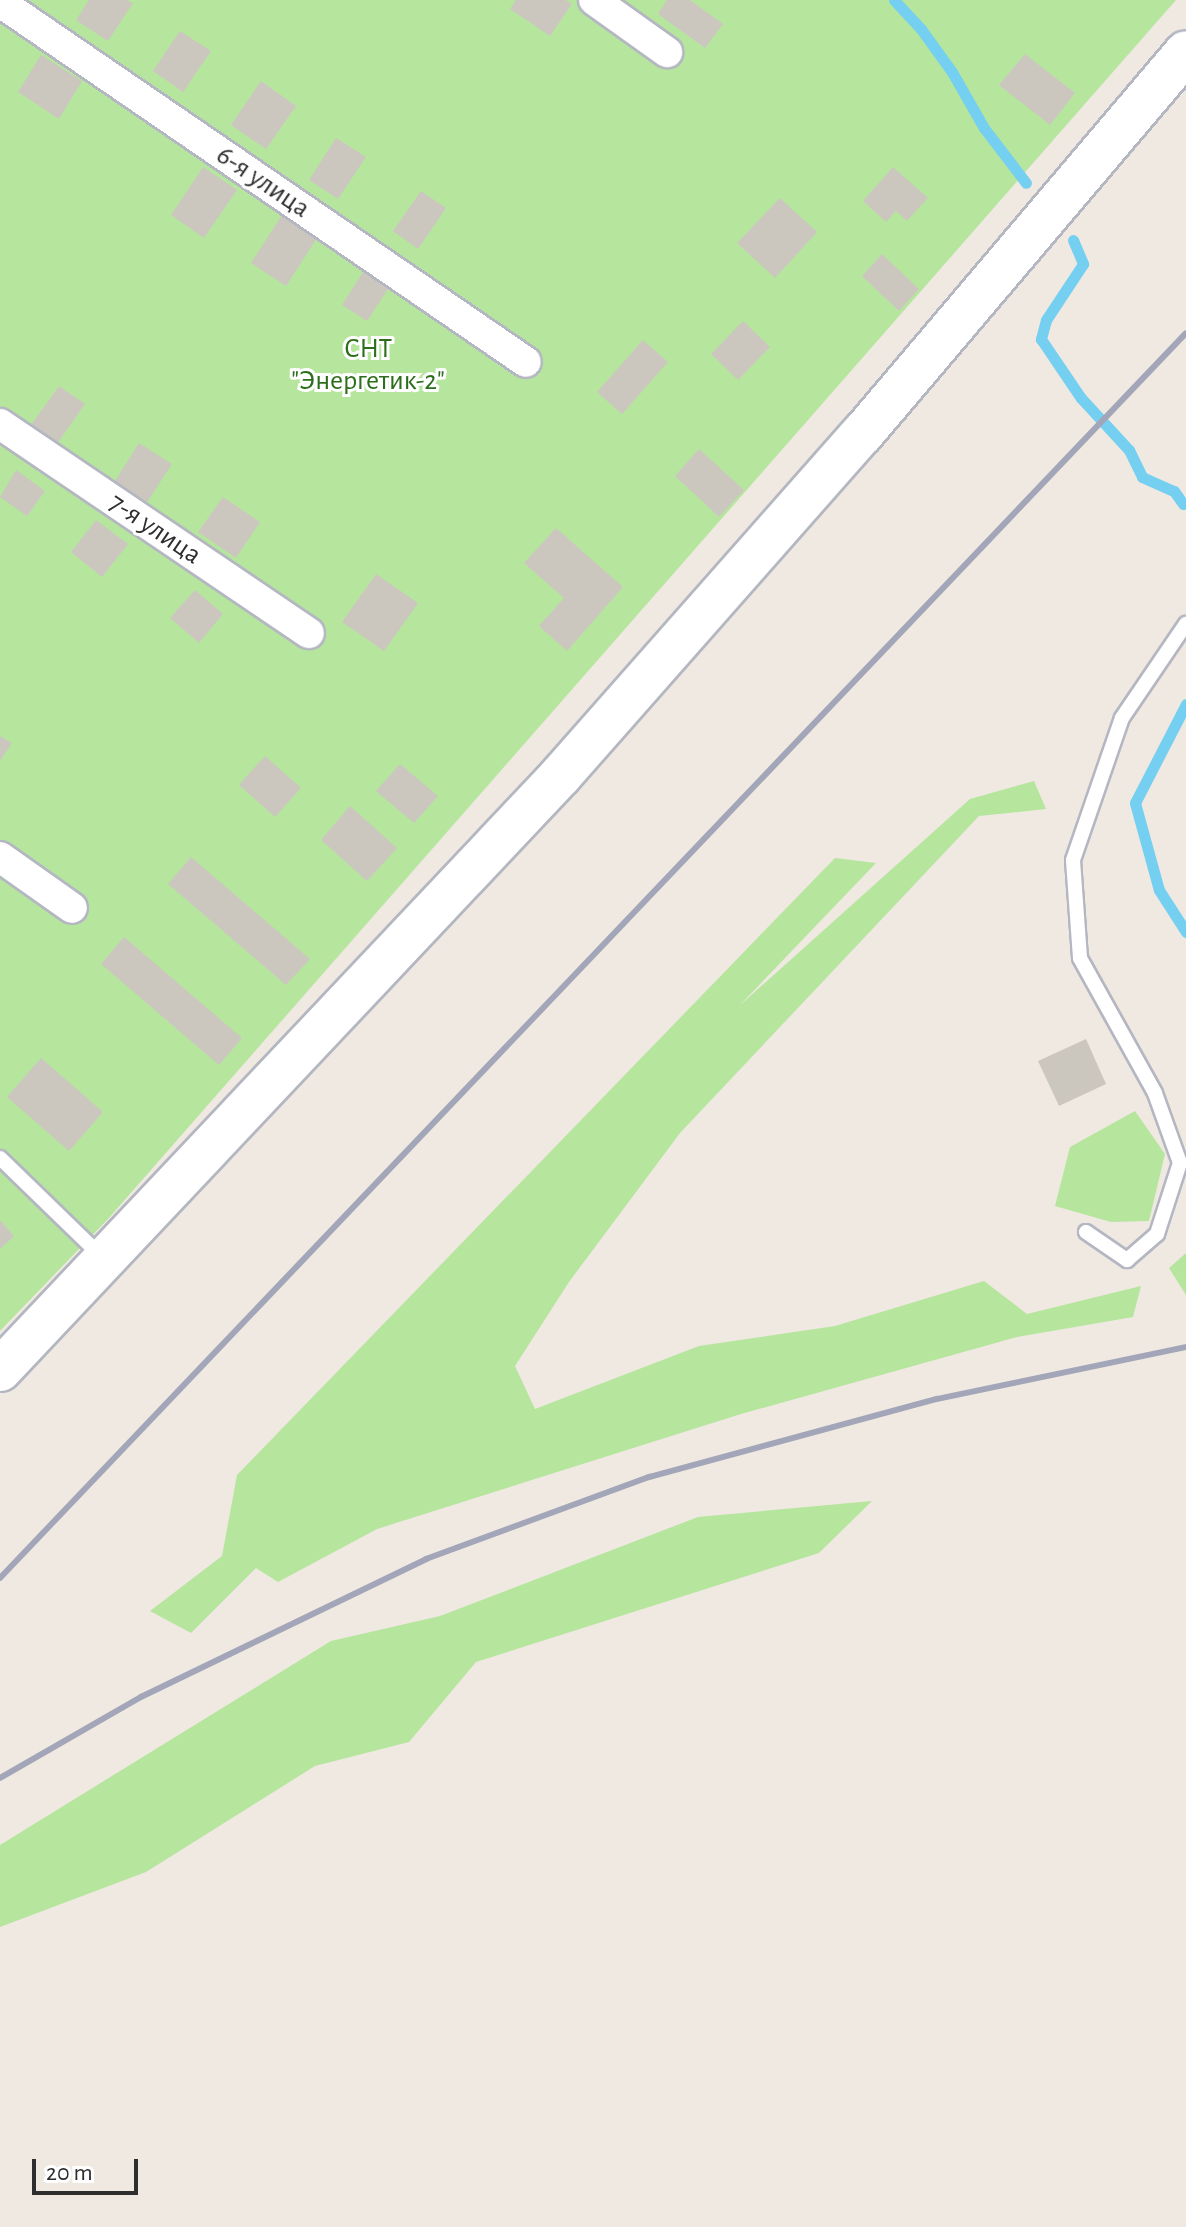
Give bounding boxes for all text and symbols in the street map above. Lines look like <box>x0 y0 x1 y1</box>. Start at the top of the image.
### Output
street label: 6-я улица <box>210 138 316 226</box>
park label: СHТ "Энергетик-2" <box>291 332 445 398</box>
street label: 7-я улица <box>102 486 208 572</box>
scale bar <box>36 2143 142 2193</box>
text: 20 m <box>46 2161 93 2185</box>

